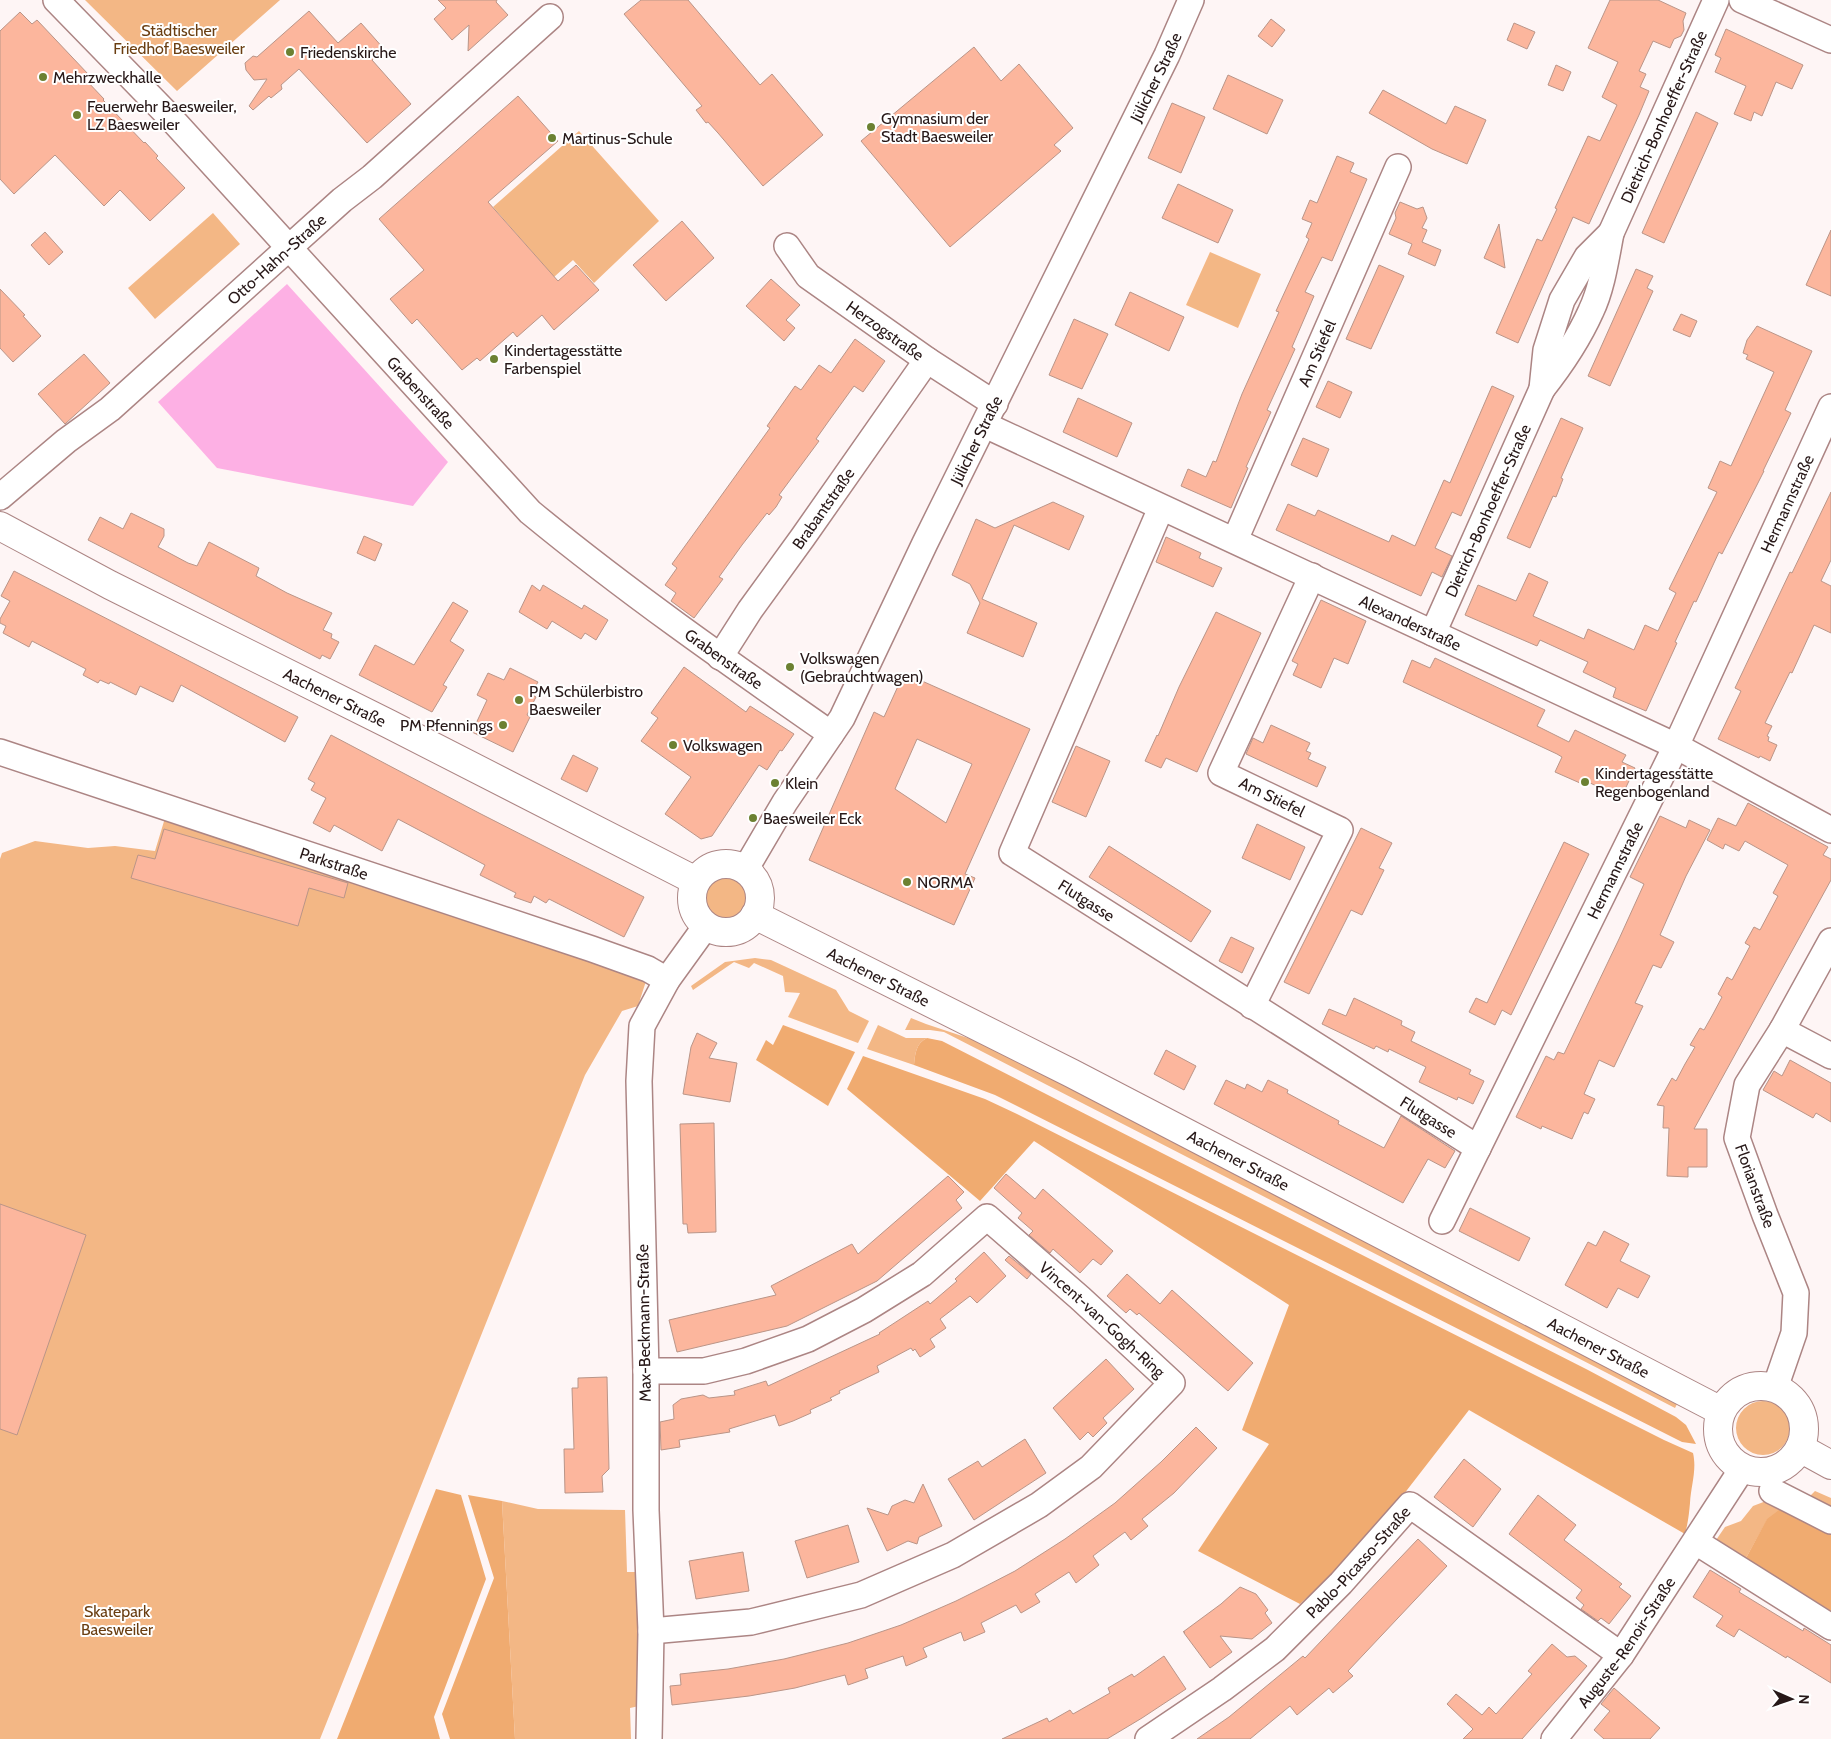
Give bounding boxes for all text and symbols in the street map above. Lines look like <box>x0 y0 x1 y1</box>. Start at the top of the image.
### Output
park label: Städtischer Friedhof Baesweiler <box>113 21 246 58</box>
street label: Dietrich-Bonhoeffer-Straße <box>1616 27 1711 206</box>
street label: Jülicher Straße <box>1126 30 1185 126</box>
place label: Friedenskirche <box>300 43 396 62</box>
marker: Friedenskirche <box>284 46 296 58</box>
place label: Mehrzweckhalle <box>53 68 161 87</box>
marker: Mehrzweckhalle <box>37 71 49 83</box>
place label: Feuerwehr Baesweiler, LZ Baesweiler <box>87 97 237 134</box>
marker: Feuerwehr Baesweiler, LZ Baesweiler <box>71 109 83 121</box>
place label: Gymnasium der Stadt Baesweiler <box>881 109 994 146</box>
marker: Gymnasium der Stadt Baesweiler <box>865 121 877 133</box>
place label: Martinus-Schule <box>562 129 673 148</box>
marker: Martinus-Schule <box>546 132 558 144</box>
street label: Otto-Hahn-Straße <box>223 210 330 308</box>
street label: Herzogstraße <box>843 297 928 364</box>
street label: Am Stiefel <box>1294 317 1340 389</box>
place label: Kindertagesstätte Farbenspiel <box>504 341 622 378</box>
street label: Grabenstraße <box>383 352 459 433</box>
marker: Kindertagesstätte Farbenspiel <box>488 353 500 365</box>
street label: Jülicher Straße <box>946 392 1006 489</box>
street label: Dietrich-Bonhoeffer-Straße <box>1441 421 1535 600</box>
street label: Hermannstraße <box>1756 451 1817 556</box>
street label: Brabantstraße <box>788 464 858 553</box>
street label: Alexanderstraße <box>1356 591 1464 654</box>
street label: Grabenstraße <box>681 624 767 693</box>
place label: Volkswagen (Gebrauchtwagen) <box>800 649 923 686</box>
marker: Volkswagen (Gebrauchtwagen) <box>784 661 796 673</box>
street label: Aachener Straße <box>280 664 389 730</box>
place label: PM Schülerbistro Baesweiler <box>529 682 643 719</box>
marker: PM Schülerbistro Baesweiler <box>513 694 525 706</box>
place label: PM Pfennings <box>400 716 493 735</box>
marker: PM Pfennings <box>497 719 509 731</box>
place label: Volkswagen <box>683 736 763 755</box>
marker: Volkswagen <box>667 739 679 751</box>
place label: Kindertagesstätte Regenbogenland <box>1595 764 1713 801</box>
street label: Am Stiefel <box>1236 773 1308 821</box>
place label: Klein <box>785 774 818 793</box>
marker: Kindertagesstätte Regenbogenland <box>1579 776 1591 788</box>
marker: Klein <box>769 777 781 789</box>
place label: Baesweiler Eck <box>763 809 863 828</box>
marker: Baesweiler Eck <box>747 812 759 824</box>
street label: Hermannstraße <box>1583 819 1647 922</box>
street label: Parkstraße <box>297 843 371 883</box>
place label: NORMA <box>917 873 973 892</box>
street label: Flutgasse <box>1055 875 1118 925</box>
marker: NORMA <box>901 876 913 888</box>
street label: Aachener Straße <box>824 943 933 1010</box>
street label: Flutgasse <box>1397 1092 1460 1142</box>
street label: Aachener Straße <box>1184 1126 1293 1194</box>
street label: Florianstraße <box>1731 1141 1779 1231</box>
street label: Max-Beckmann-Straße <box>633 1244 655 1402</box>
street label: Vincent-van-Gogh-Ring <box>1036 1258 1170 1382</box>
street label: Aachener Straße <box>1545 1313 1653 1382</box>
street label: Pablo-Picasso-Straße <box>1302 1502 1414 1622</box>
street label: Auguste-Renoir-Straße <box>1573 1573 1679 1711</box>
park label: Skatepark Baesweiler <box>81 1602 154 1639</box>
north arrow <box>1766 1674 1816 1724</box>
text: N <box>1795 1694 1813 1705</box>

